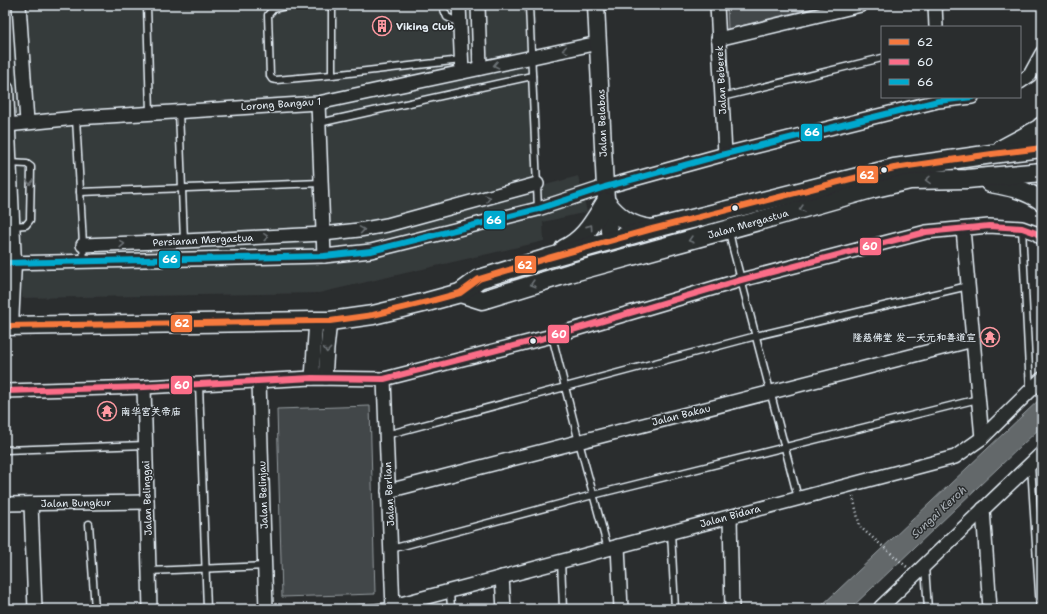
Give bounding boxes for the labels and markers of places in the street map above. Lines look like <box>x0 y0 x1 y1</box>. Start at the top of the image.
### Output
building icon: Viking Club <box>371 15 393 37</box>
place label: Viking Club <box>396 20 454 33</box>
unlabelled marker <box>879 165 889 175</box>
unlabelled marker <box>730 203 740 213</box>
temple icon: 隆慈佛堂 发一天元和善道宣 <box>979 326 1001 348</box>
place label: 隆慈佛堂 发一天元和善道宣 <box>853 331 976 344</box>
unlabelled marker <box>528 336 538 346</box>
temple icon: 南华宫关帝庙 <box>96 400 118 422</box>
place label: 南华宫关帝庙 <box>121 405 181 418</box>

